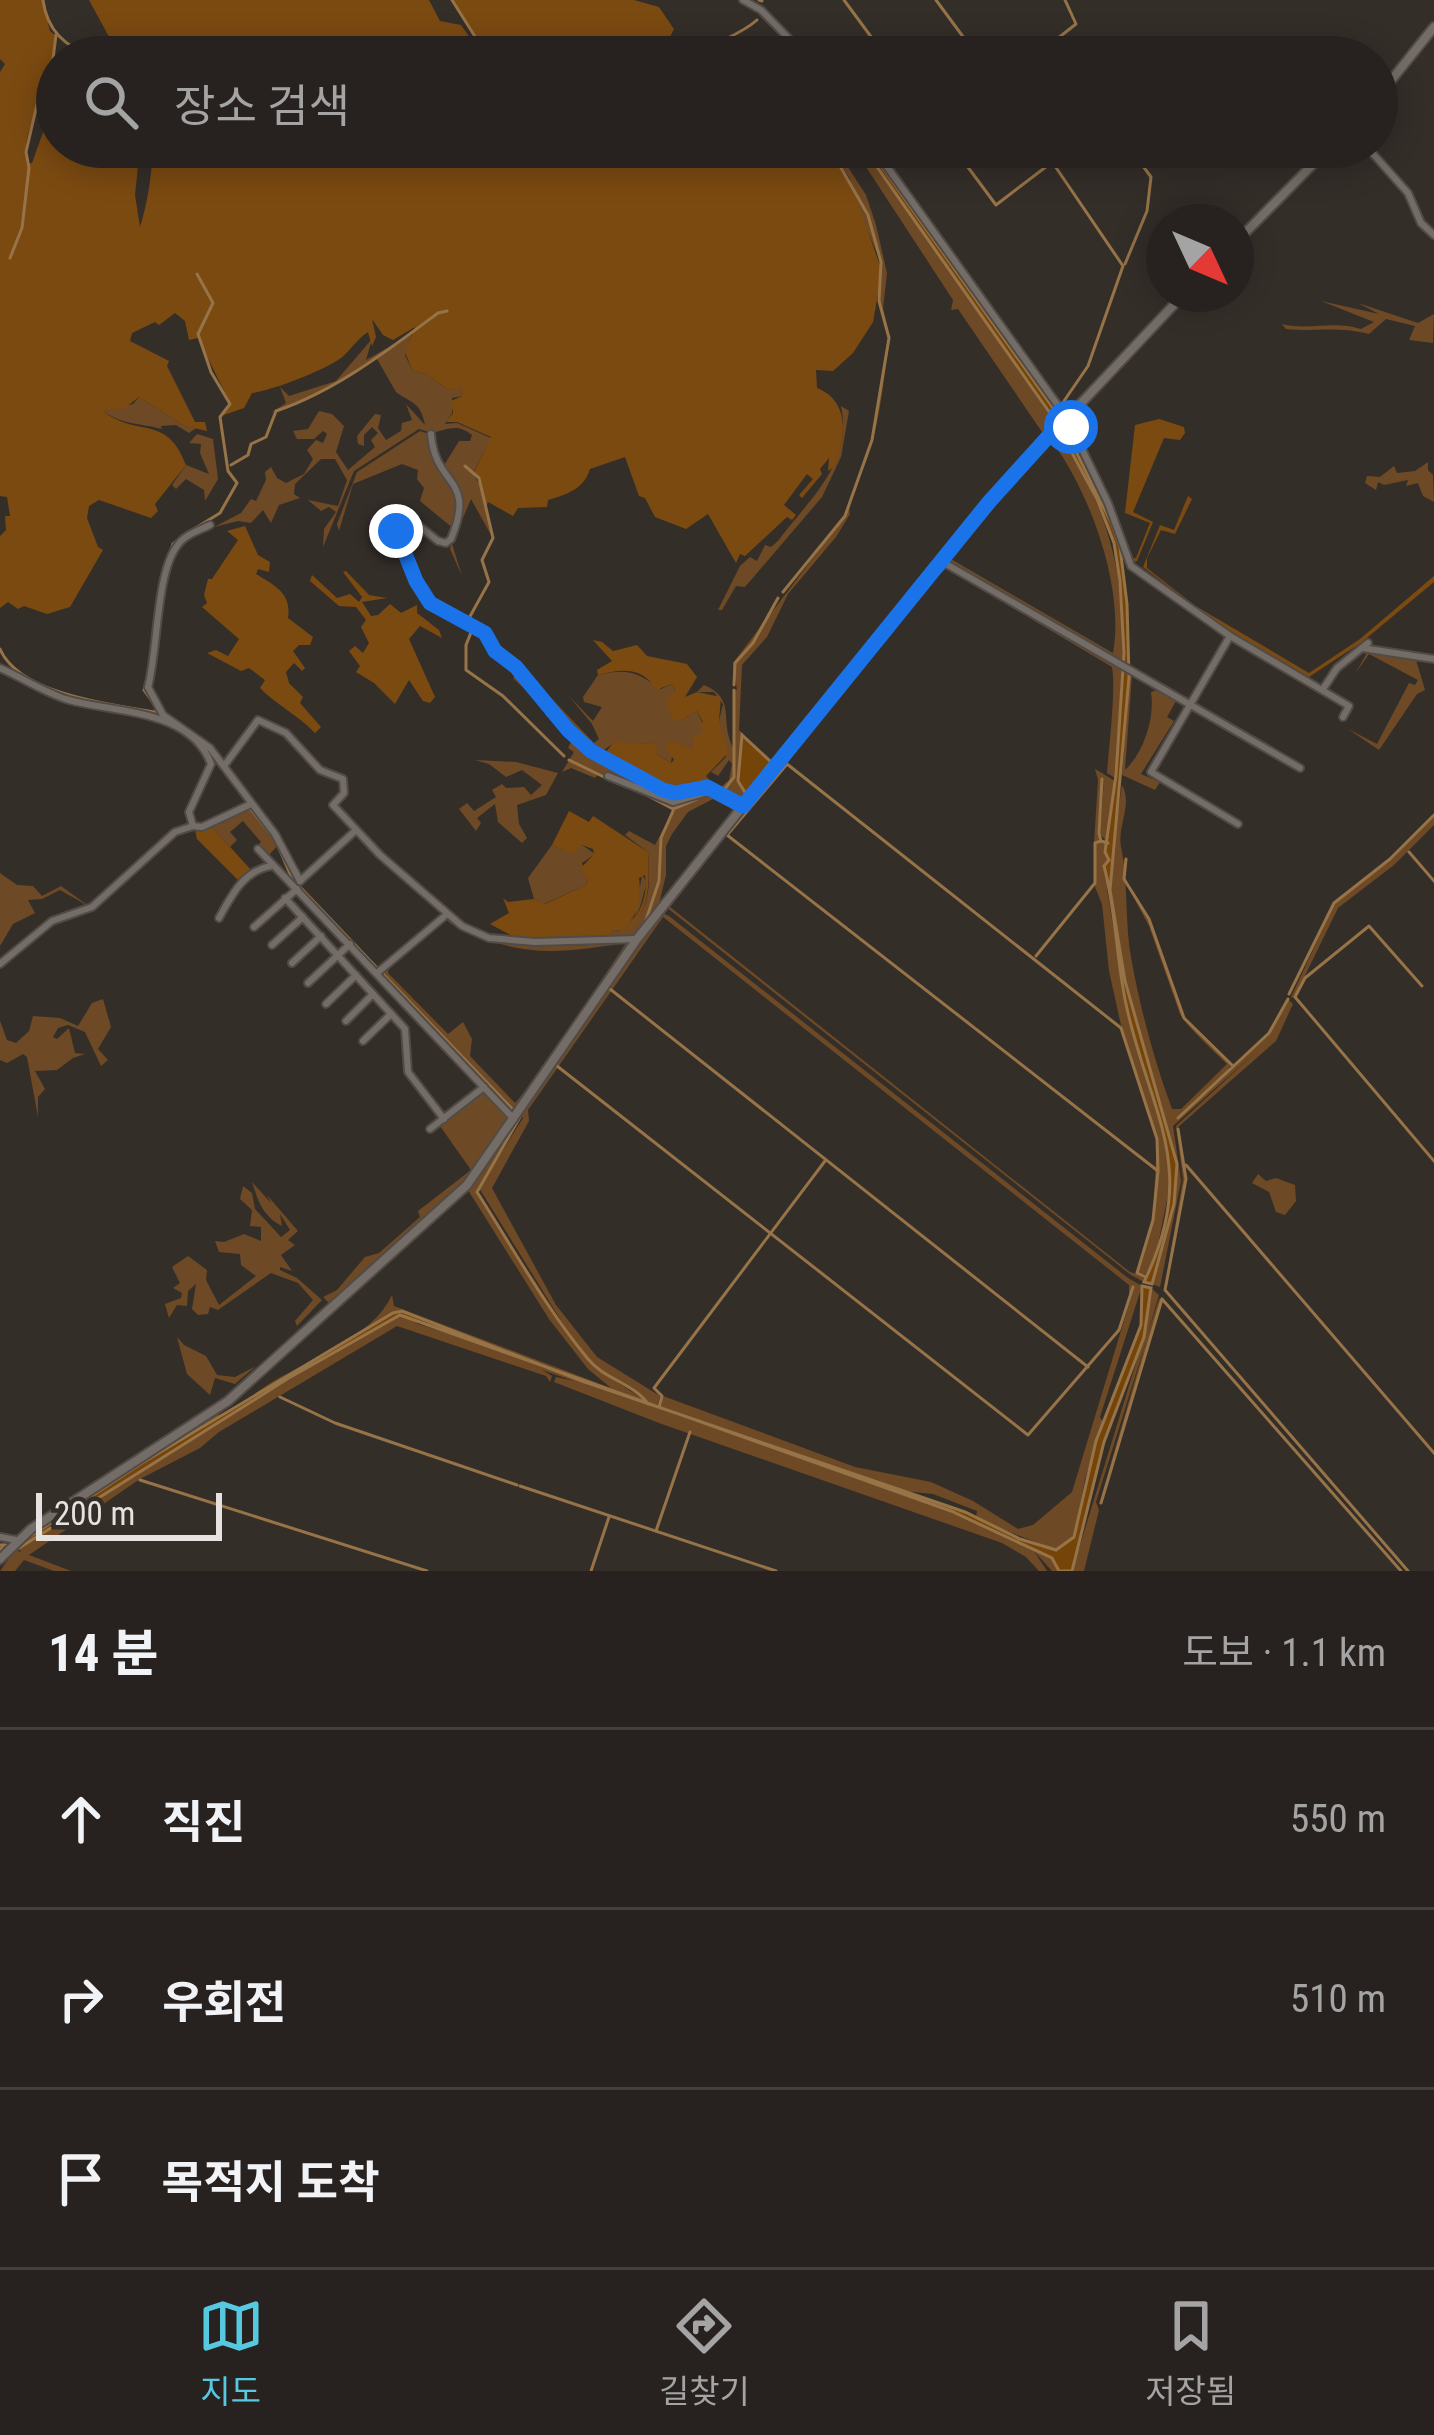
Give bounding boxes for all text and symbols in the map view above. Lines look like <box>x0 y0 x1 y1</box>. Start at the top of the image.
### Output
search box <box>36 36 1398 168</box>
icon: search <box>78 69 144 135</box>
text: 장소 검색 <box>174 80 350 133</box>
north arrow <box>1146 204 1254 312</box>
route start <box>1044 400 1098 454</box>
route end <box>369 504 423 558</box>
scale bar <box>36 1487 222 1540</box>
text: 200 m <box>54 1494 135 1533</box>
text: 14 분 <box>48 1624 158 1683</box>
text: 도보 · 1.1 km <box>1182 1630 1386 1676</box>
icon: ahead <box>48 1786 114 1852</box>
text: 직진 <box>162 1796 245 1849</box>
text: 550 m <box>1290 1796 1386 1842</box>
icon: right <box>48 1966 114 2032</box>
text: 우회전 <box>162 1976 286 2029</box>
text: 510 m <box>1290 1976 1386 2022</box>
icon: arrive <box>48 2146 114 2212</box>
text: 목적지 도착 <box>162 2156 379 2209</box>
tab: 지도 <box>198 2293 264 2413</box>
tab: 길찾기 <box>659 2293 750 2413</box>
tab: 저장됨 <box>1145 2293 1236 2413</box>

